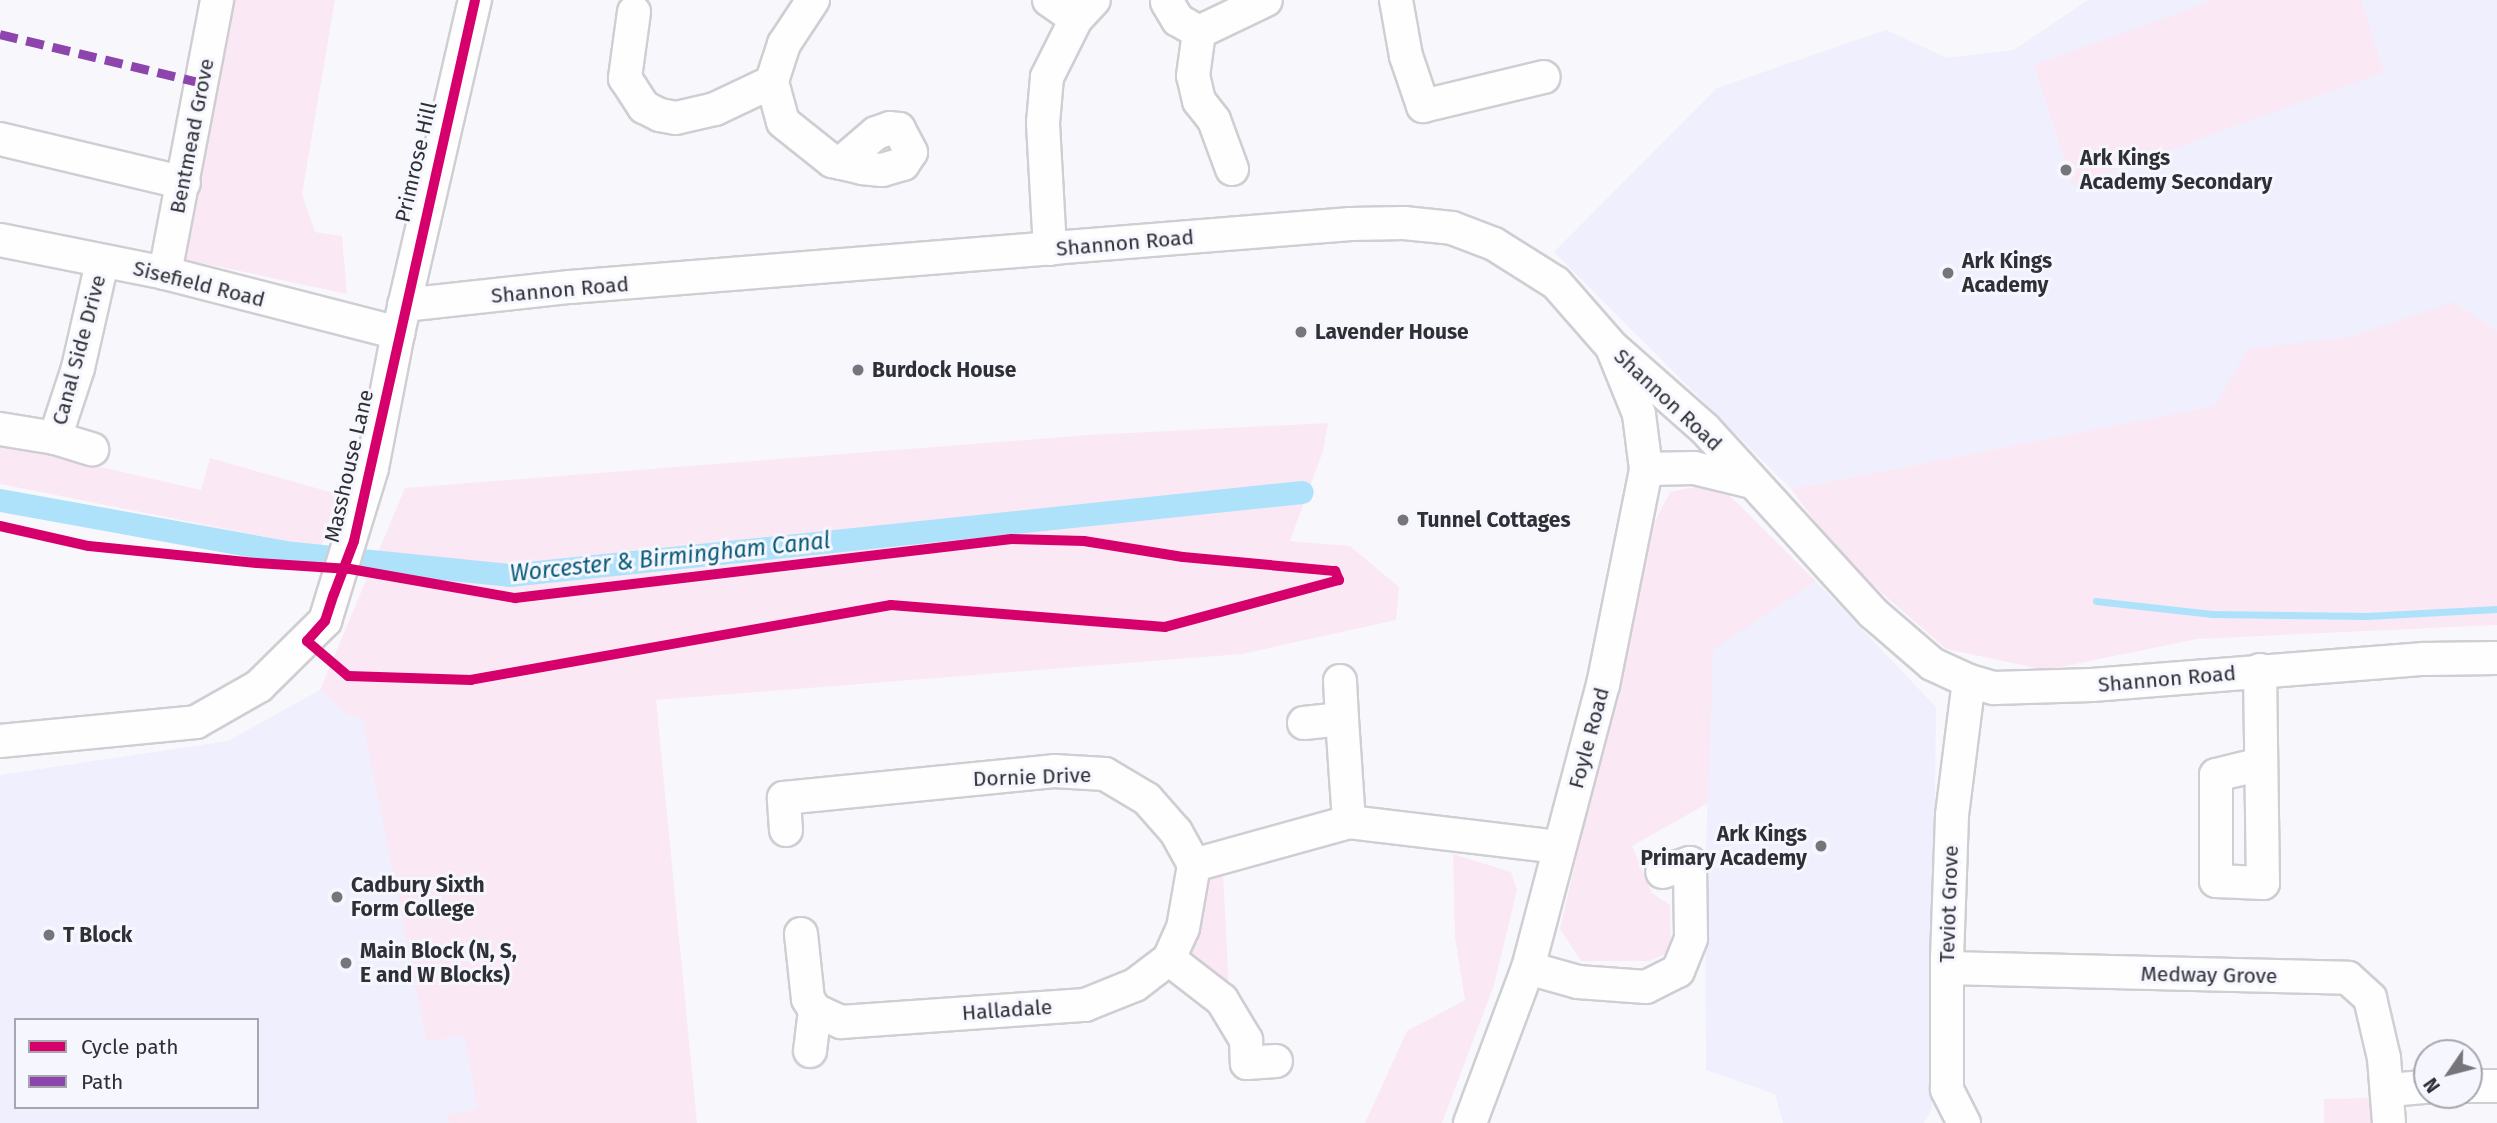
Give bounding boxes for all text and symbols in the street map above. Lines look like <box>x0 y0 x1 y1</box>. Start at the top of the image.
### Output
street label: Bentmead Grove <box>165 56 219 216</box>
street label: Primrose Hill <box>390 99 442 225</box>
place label: Ark Kings Academy Secondary <box>2080 145 2272 195</box>
marker: Ark Kings Academy Secondary <box>2058 162 2074 178</box>
street label: Shannon Road <box>1055 224 1195 262</box>
place label: Ark Kings Academy <box>1962 248 2052 298</box>
street label: Sisefield Road <box>131 255 267 313</box>
marker: Ark Kings Academy <box>1940 265 1956 281</box>
street label: Shannon Road <box>490 271 630 309</box>
street label: Canal Side Drive <box>47 272 111 428</box>
place label: Lavender House <box>1315 319 1469 345</box>
marker: Lavender House <box>1293 324 1309 340</box>
street label: Shannon Road <box>1609 344 1727 456</box>
place label: Burdock House <box>872 357 1016 383</box>
marker: Burdock House <box>850 362 866 378</box>
street label: Masshouse Lane <box>319 387 379 545</box>
place label: Tunnel Cottages <box>1417 507 1571 533</box>
marker: Tunnel Cottages <box>1395 512 1411 528</box>
water label: Worcester & Birmingham Canal <box>509 526 831 588</box>
street label: Shannon Road <box>2097 660 2237 698</box>
street label: Foyle Road <box>1563 685 1615 791</box>
street label: Dornie Drive <box>972 762 1092 792</box>
place label: Ark Kings Primary Academy <box>1641 821 1807 871</box>
marker: Ark Kings Primary Academy <box>1813 838 1829 854</box>
street label: Teviot Grove <box>1934 845 1964 963</box>
place label: Cadbury Sixth Form College <box>351 872 485 922</box>
marker: Cadbury Sixth Form College <box>329 889 345 905</box>
place label: T Block <box>63 922 132 948</box>
marker: T Block <box>41 927 57 943</box>
place label: Main Block (N, S, E and W Blocks) <box>360 938 517 988</box>
marker: Main Block (N, S, E and W Blocks) <box>338 955 354 971</box>
street label: Medway Grove <box>2140 961 2278 989</box>
street label: Halladale <box>961 994 1053 1026</box>
legend <box>14 1018 259 1109</box>
text: Cycle path <box>81 1034 179 1060</box>
north arrow <box>2413 1039 2483 1109</box>
text: Path <box>81 1069 123 1095</box>
text: N <box>2419 1073 2445 1097</box>

